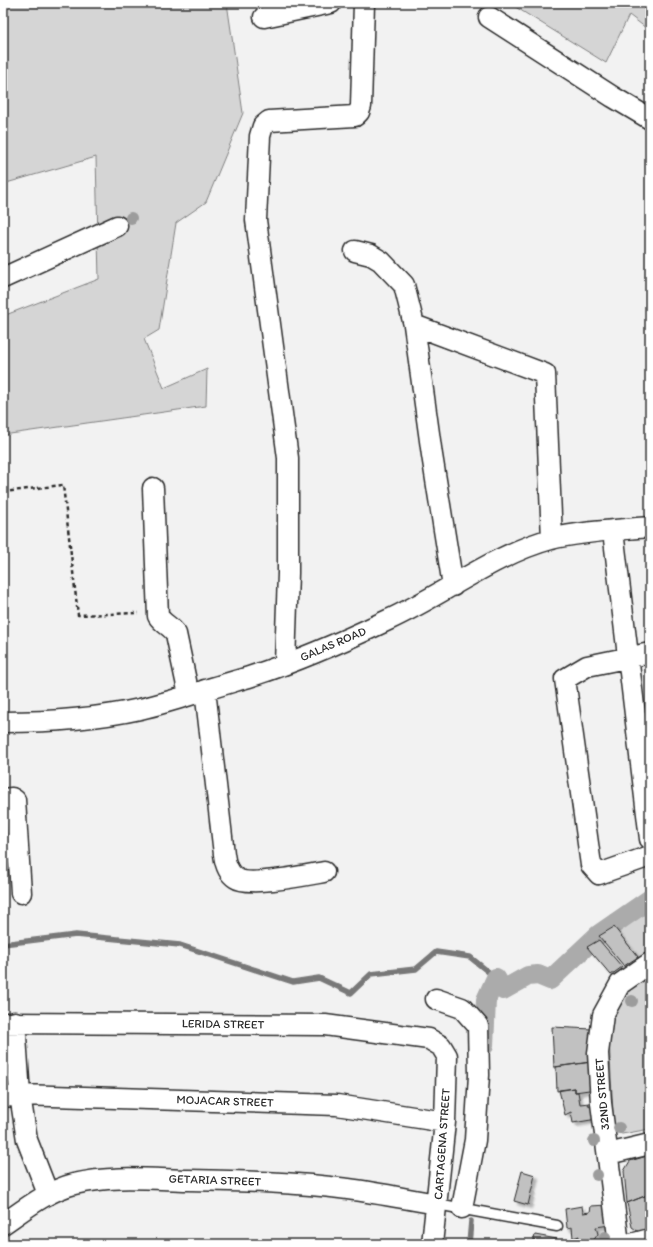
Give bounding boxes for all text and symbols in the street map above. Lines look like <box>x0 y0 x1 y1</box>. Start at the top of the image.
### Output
street label: GALAS ROAD <box>298 624 368 664</box>
street label: LERIDA STREET <box>182 1016 265 1032</box>
street label: 32ND STREET <box>592 1057 612 1131</box>
street label: CARTAGENA STREET <box>431 1088 453 1200</box>
street label: MOJACAR STREET <box>176 1092 274 1110</box>
street label: GETARIA STREET <box>169 1171 262 1189</box>

